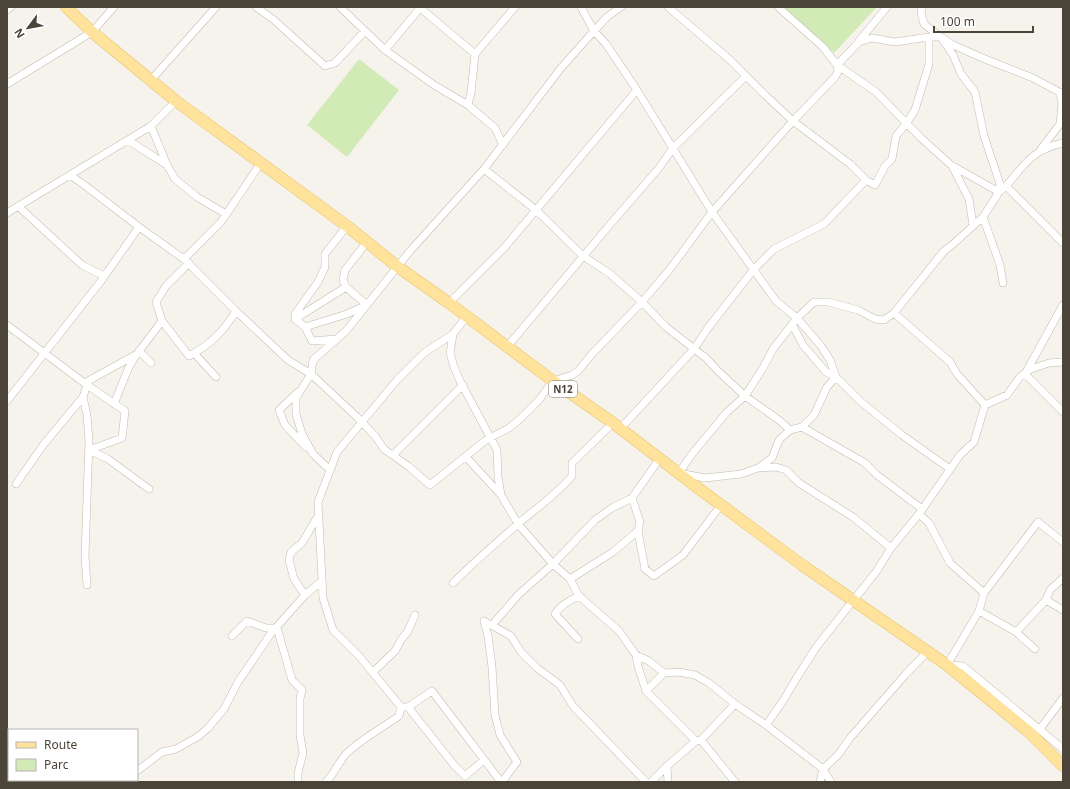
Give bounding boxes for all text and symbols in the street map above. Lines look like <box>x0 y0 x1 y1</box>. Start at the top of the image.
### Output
north arrow <box>8 8 48 48</box>
scale bar <box>934 8 1033 34</box>
text: 100 m <box>940 13 975 30</box>
text: N <box>10 26 28 41</box>
road number: N12 <box>549 381 577 397</box>
legend <box>8 729 138 781</box>
text: Route <box>44 736 77 753</box>
text: Parc <box>44 756 69 773</box>

